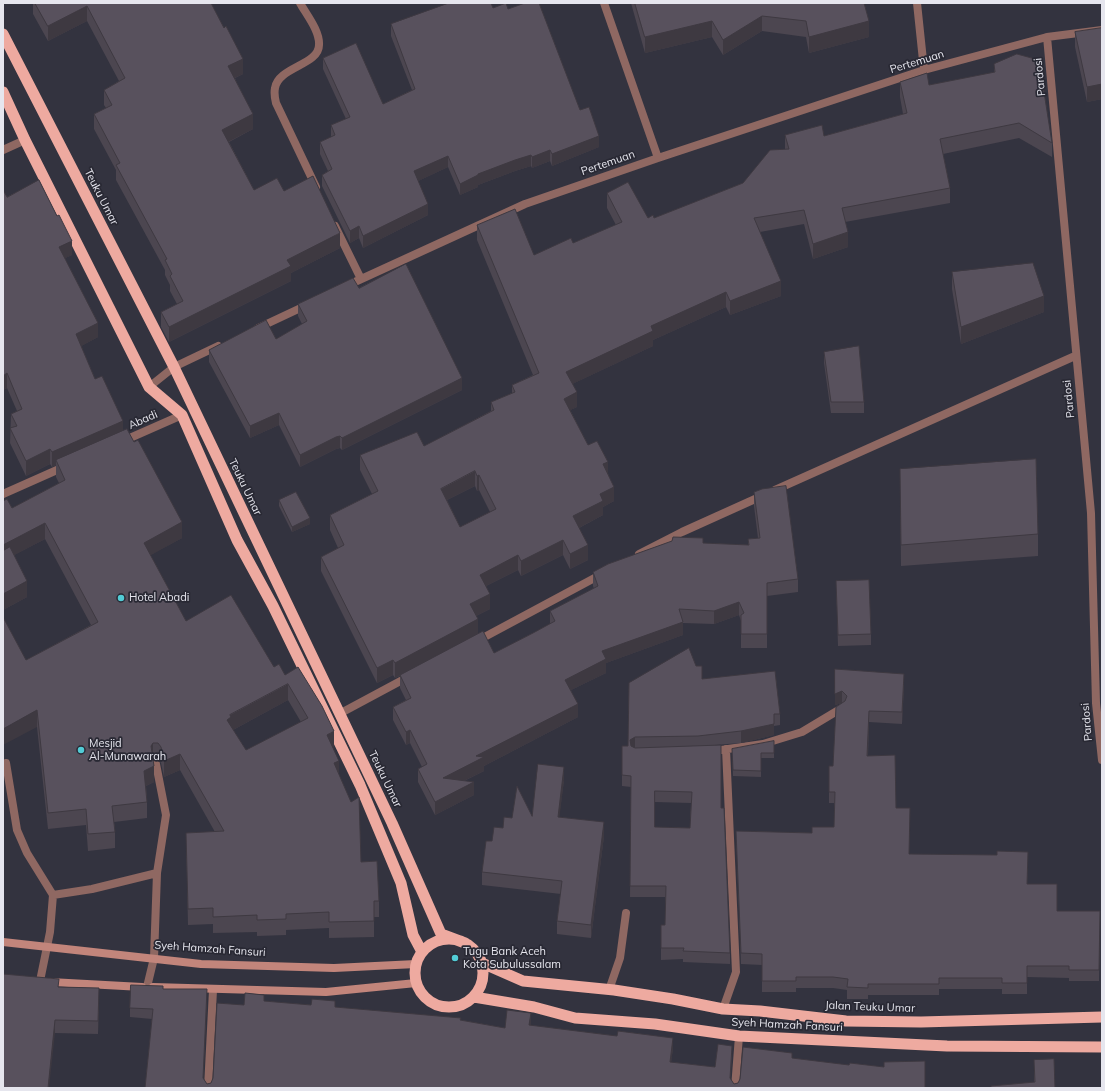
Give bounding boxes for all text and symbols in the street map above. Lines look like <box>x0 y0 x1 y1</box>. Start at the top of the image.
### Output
street label: Pertemuan <box>888 48 946 76</box>
street label: Pardosi <box>1031 57 1049 97</box>
street label: Pertemuan <box>579 148 637 178</box>
street label: Teuku Umar <box>81 167 121 227</box>
street label: Pardosi <box>1060 379 1078 419</box>
street label: Abadi <box>126 408 160 432</box>
street label: Teuku Umar <box>226 457 264 517</box>
place label: Hotel Abadi <box>129 591 189 605</box>
marker: Hotel Abadi <box>116 593 126 603</box>
street label: Pardosi <box>1079 702 1095 742</box>
place label: Mesjid Al-Munawarah <box>89 737 166 763</box>
marker: Mesjid Al-Munawarah <box>76 745 86 755</box>
street label: Teuku Umar <box>366 749 404 809</box>
street label: Syeh Hamzah Fansuri <box>154 939 266 959</box>
place label: Tugu Bank Aceh Kota Subulussalam <box>463 945 561 971</box>
marker: Tugu Bank Aceh Kota Subulussalam <box>450 953 460 963</box>
street label: Jalan Teuku Umar <box>825 999 915 1015</box>
street label: Syeh Hamzah Fansuri <box>731 1015 843 1035</box>

